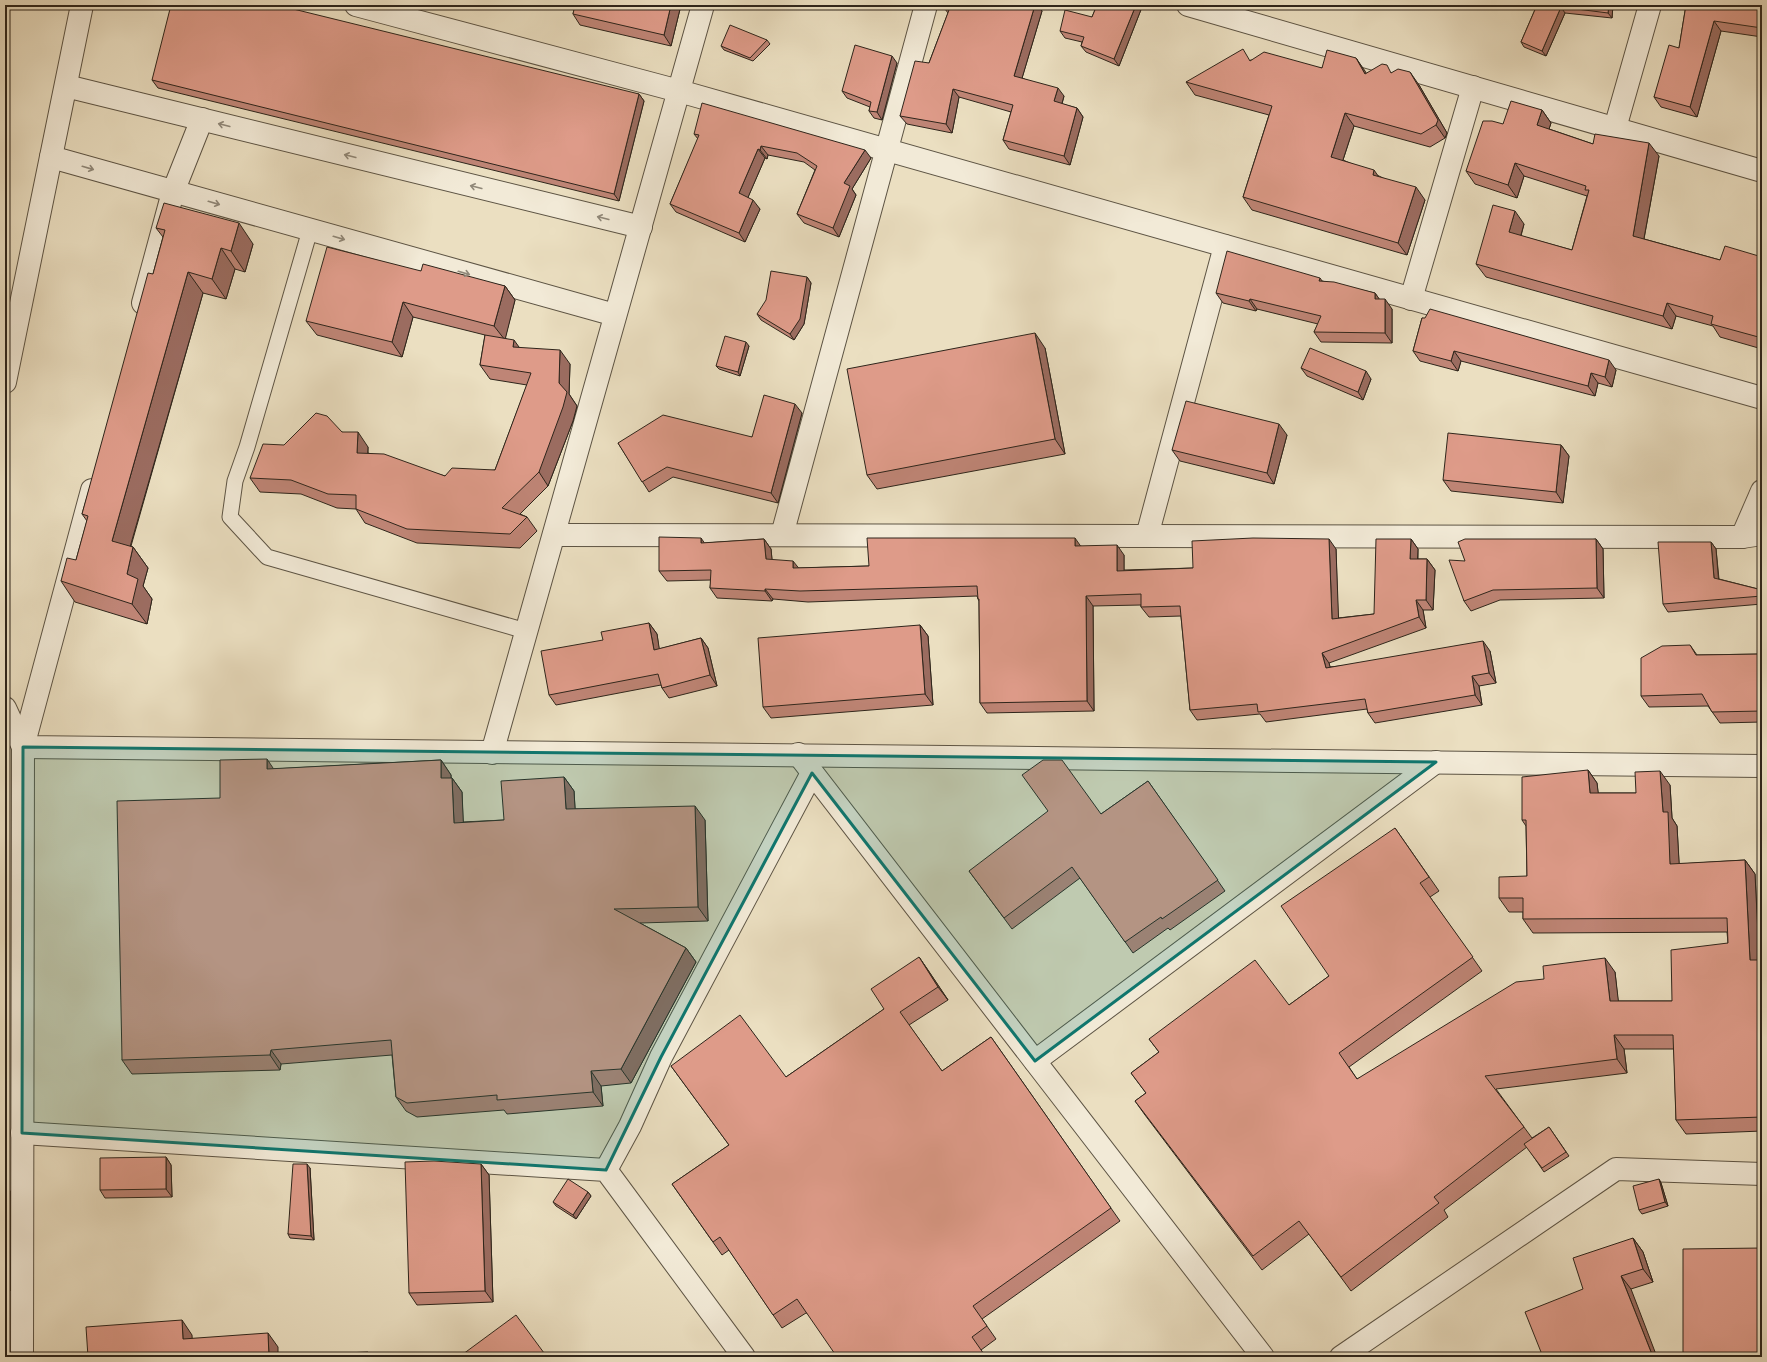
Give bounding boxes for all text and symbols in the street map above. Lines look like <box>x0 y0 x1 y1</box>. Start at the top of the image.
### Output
one-way arrow <box>218 120 231 128</box>
one-way arrow <box>344 151 357 159</box>
one-way arrow <box>82 165 95 172</box>
one-way arrow <box>470 182 483 190</box>
one-way arrow <box>207 200 220 207</box>
one-way arrow <box>596 213 609 221</box>
one-way arrow <box>332 235 345 242</box>
one-way arrow <box>457 270 470 277</box>

